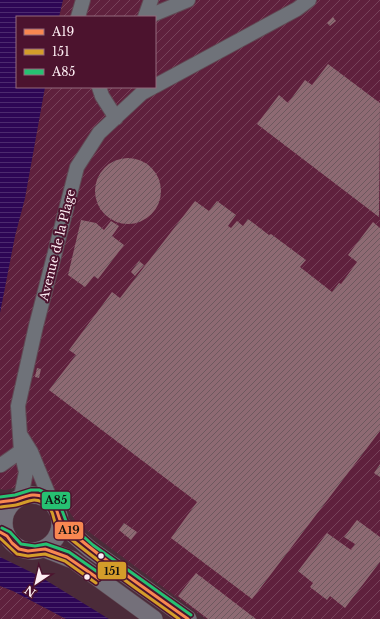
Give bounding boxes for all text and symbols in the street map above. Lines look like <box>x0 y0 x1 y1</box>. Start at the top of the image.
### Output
legend <box>16 16 156 88</box>
text: A19 <box>51 24 74 39</box>
text: 151 <box>52 44 70 59</box>
text: A85 <box>51 64 76 79</box>
street label: Avenue de la Plage <box>36 188 78 303</box>
line badge: A85 <box>41 491 71 510</box>
text: A85 <box>44 493 68 507</box>
line badge: A19 <box>54 521 84 540</box>
text: A19 <box>57 523 80 537</box>
unlabelled marker <box>96 551 106 561</box>
line badge: 151 <box>97 561 127 580</box>
north arrow <box>16 563 56 603</box>
text: 151 <box>104 564 120 578</box>
unlabelled marker <box>82 572 92 582</box>
text: N <box>21 582 39 600</box>

